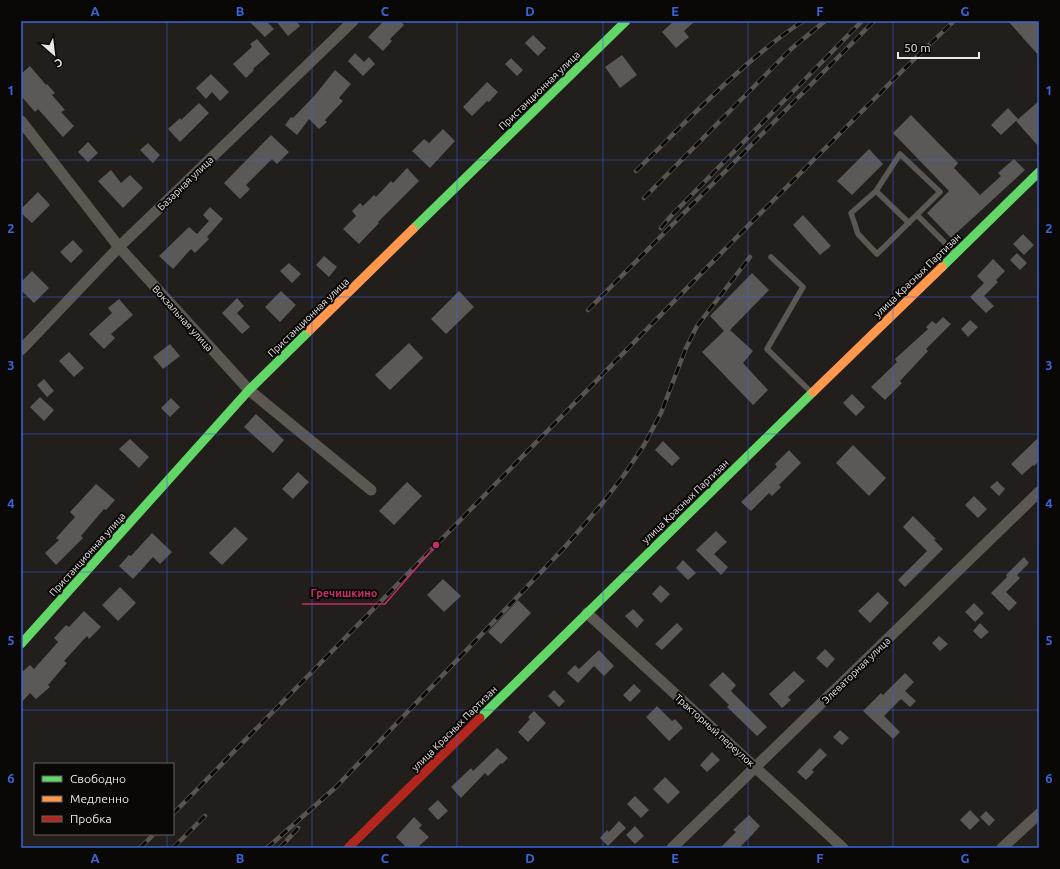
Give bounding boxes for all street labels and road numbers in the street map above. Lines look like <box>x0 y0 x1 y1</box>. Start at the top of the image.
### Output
street label: Пристанционная улица <box>497 49 582 132</box>
street label: Базарная улица <box>155 154 215 213</box>
street label: улица Красных Партизан <box>872 231 963 320</box>
street label: Пристанционная улица <box>266 276 351 359</box>
street label: Вокзальная улица <box>150 283 215 353</box>
street label: улица Красных Партизан <box>640 457 731 546</box>
street label: Пристанционная улица <box>47 510 128 598</box>
street label: Элеваторная улица <box>820 635 893 706</box>
street label: улица Красных Партизан <box>409 683 499 773</box>
street label: Тракторный переулок <box>673 692 757 769</box>

